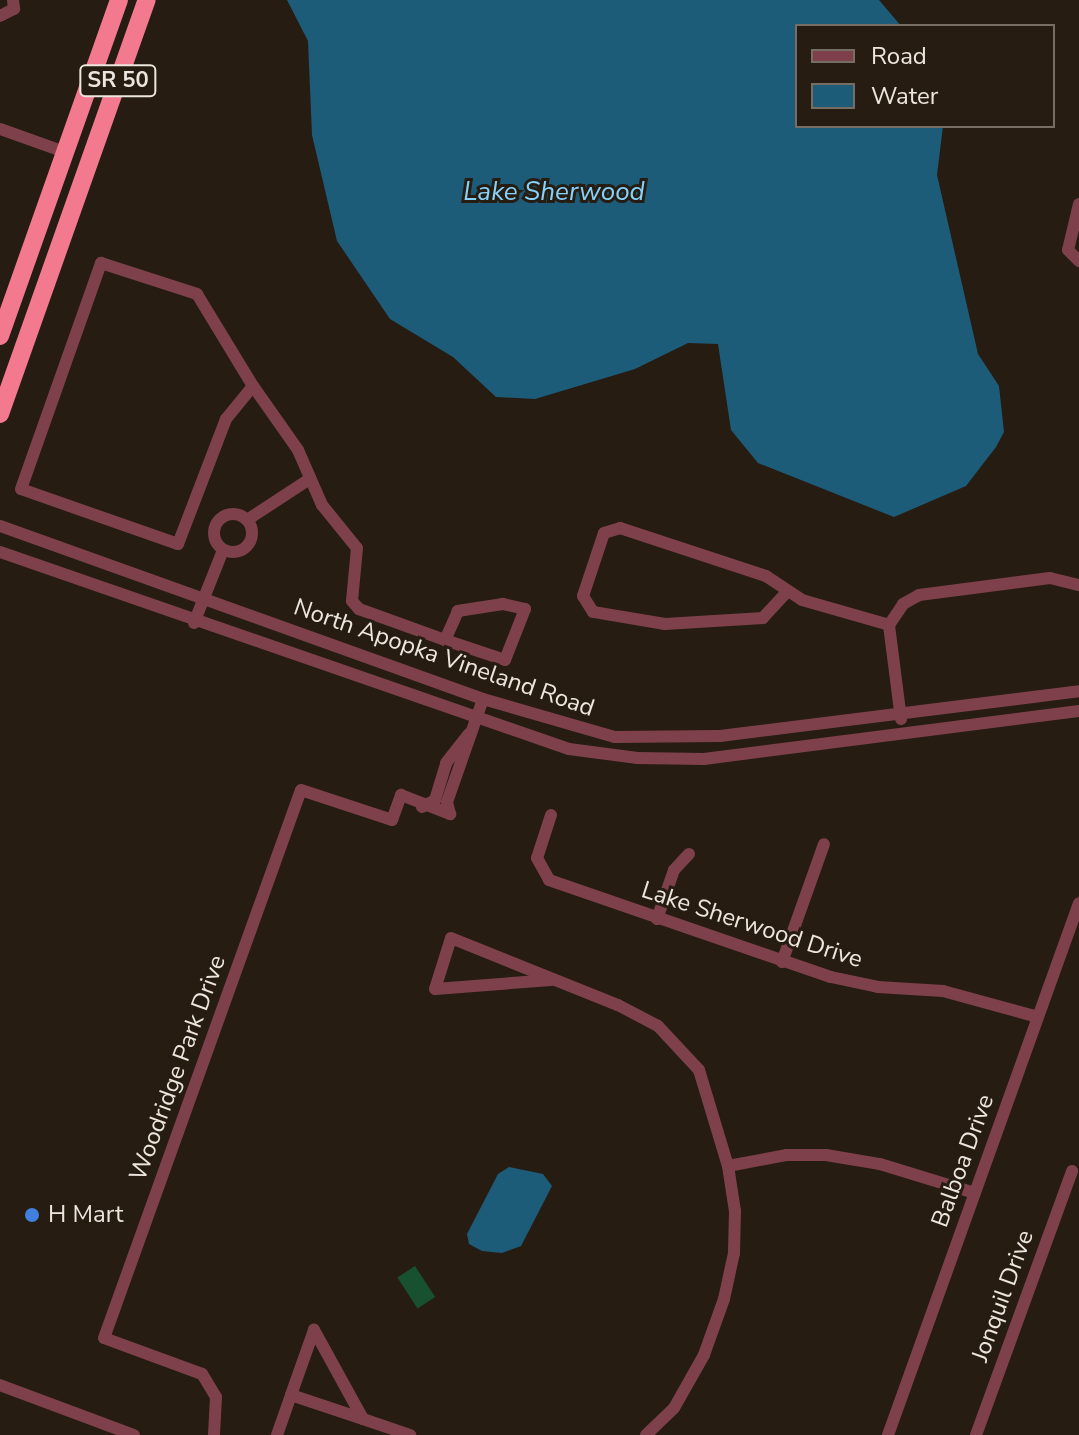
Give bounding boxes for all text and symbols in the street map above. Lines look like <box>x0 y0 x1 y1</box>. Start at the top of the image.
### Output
legend <box>795 24 1055 128</box>
text: Road <box>871 40 927 72</box>
road number: SR 50 <box>78 63 158 99</box>
text: Water <box>871 80 938 112</box>
water label: Lake Sherwood <box>463 176 645 208</box>
street label: North Apopka Vineland Road <box>290 593 598 723</box>
street label: Lake Sherwood Drive <box>638 876 866 974</box>
street label: Woodridge Park Drive <box>124 951 232 1185</box>
street label: Balboa Drive <box>926 1091 1000 1231</box>
place label: H Mart <box>48 1201 123 1229</box>
marker: H Mart <box>23 1206 41 1224</box>
street label: Jonquil Drive <box>966 1226 1040 1366</box>

